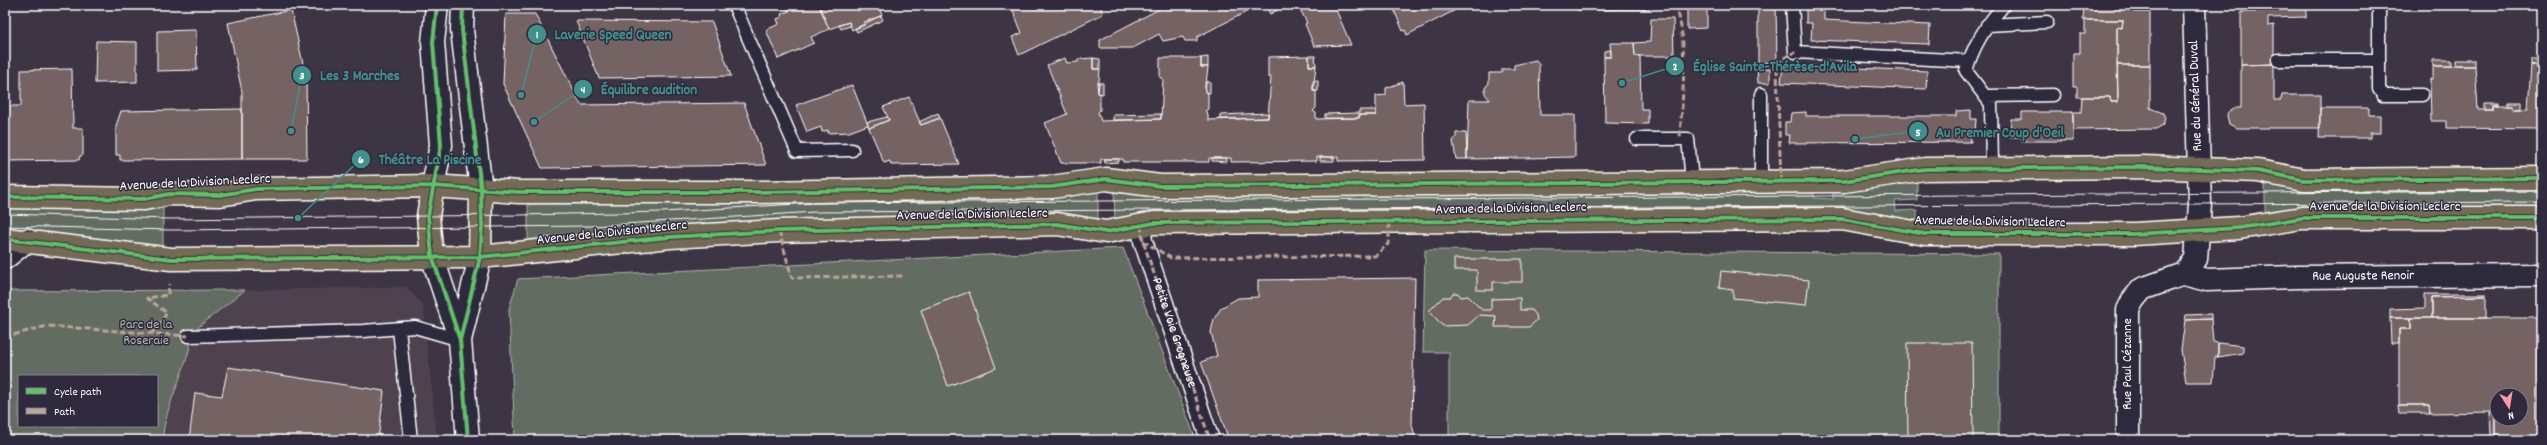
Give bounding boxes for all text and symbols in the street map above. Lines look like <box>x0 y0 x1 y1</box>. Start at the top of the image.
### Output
callout: Laverie Speed Queen <box>527 21 680 48</box>
text: Laverie Speed Queen <box>555 25 672 47</box>
text: 1 <box>536 27 539 44</box>
street label: Rue du Général Duval <box>2184 40 2208 152</box>
callout: Église Sainte-Thérèse-d'Avila <box>1665 52 1864 79</box>
text: Église Sainte-Thérèse-d'Avila <box>1693 57 1858 79</box>
text: 2 <box>1672 59 1678 76</box>
callout: Les 3 Marches <box>292 61 408 88</box>
text: Les 3 Marches <box>320 66 400 88</box>
text: 3 <box>299 68 305 85</box>
callout: Équilibre audition <box>573 75 705 102</box>
text: Équilibre audition <box>601 80 697 102</box>
text: 4 <box>581 82 586 99</box>
callout: Au Premier Coup d'Oeil <box>1908 118 2072 145</box>
text: Au Premier Coup d'Oeil <box>1936 123 2064 145</box>
text: 5 <box>1915 125 1921 142</box>
callout: Théâtre La Piscine <box>351 146 490 173</box>
text: Théâtre La Piscine <box>379 150 482 172</box>
text: 6 <box>358 152 364 169</box>
street label: Avenue de la Division Leclerc <box>119 169 271 197</box>
street label: Avenue de la Division Leclerc <box>2310 197 2461 217</box>
street label: Avenue de la Division Leclerc <box>1435 198 1587 220</box>
street label: Avenue de la Division Leclerc <box>896 204 1048 226</box>
street label: Avenue de la Division Leclerc <box>1914 211 2066 233</box>
street label: Avenue de la Division Leclerc <box>536 215 688 251</box>
street label: Rue Auguste Renoir <box>2312 266 2415 287</box>
street label: Petite Voie Grogneuse <box>1146 275 1202 391</box>
park label: Parc de la Roseraie <box>120 315 173 351</box>
street label: Rue Paul Cézanne <box>2118 318 2138 410</box>
legend <box>18 375 158 427</box>
text: Cycle path <box>54 384 102 401</box>
north arrow <box>2489 387 2529 427</box>
text: Path <box>54 404 75 421</box>
text: N <box>2506 406 2515 423</box>

